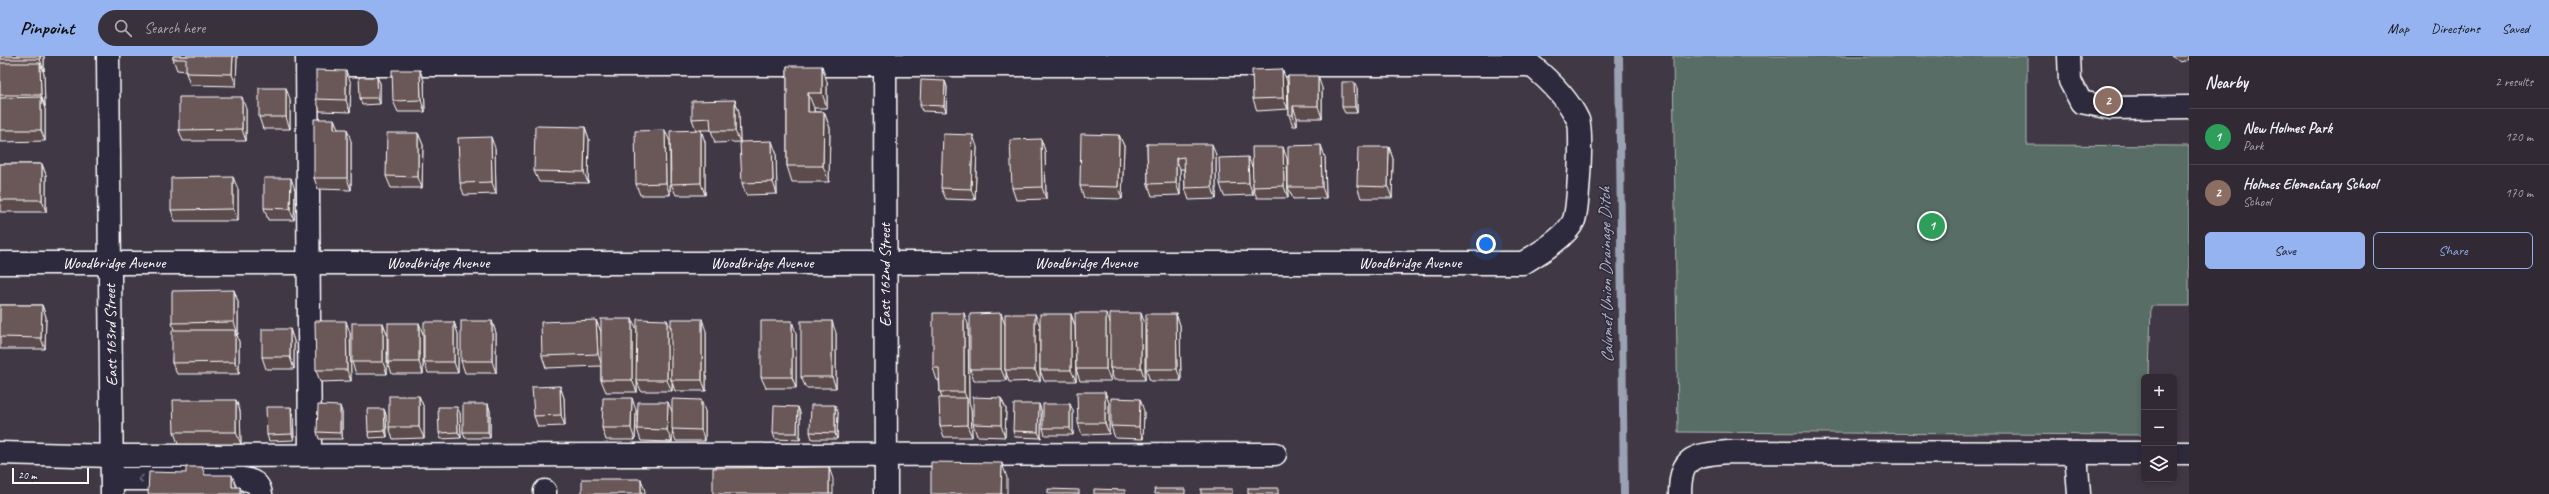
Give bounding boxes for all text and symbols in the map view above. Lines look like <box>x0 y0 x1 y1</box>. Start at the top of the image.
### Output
search box <box>98 10 378 46</box>
text: Pinpoint <box>20 16 74 40</box>
icon: search <box>112 17 134 39</box>
text: Search here <box>144 19 205 38</box>
text: Map <box>2388 20 2409 37</box>
text: Directions <box>2431 20 2480 37</box>
text: Saved <box>2502 20 2529 37</box>
text: Nearby <box>2205 72 2248 93</box>
text: 2 results <box>2495 74 2533 90</box>
pin: 2 <box>2095 86 2121 116</box>
text: New Holmes Park <box>2243 119 2332 138</box>
text: 1 <box>2215 129 2221 145</box>
text: 120 m <box>2505 129 2533 145</box>
text: Park <box>2243 138 2264 154</box>
text: Holmes Elementary School <box>2243 175 2378 194</box>
text: 2 <box>2215 185 2221 201</box>
text: 170 m <box>2505 185 2533 201</box>
water label: Calumet Union Drainage Ditch <box>1594 186 1618 363</box>
text: School <box>2243 194 2271 210</box>
pin: 1 <box>1919 211 1945 241</box>
street label: East 162nd Street <box>875 222 895 327</box>
button: Save <box>2205 232 2365 269</box>
button: Share <box>2373 232 2533 269</box>
your location <box>1476 234 1496 254</box>
street label: Woodbridge Avenue <box>63 253 167 273</box>
street label: Woodbridge Avenue <box>387 253 491 273</box>
street label: Woodbridge Avenue <box>711 253 815 273</box>
street label: Woodbridge Avenue <box>1035 253 1139 273</box>
street label: Woodbridge Avenue <box>1359 253 1463 273</box>
street label: East 163rd Street <box>100 282 122 386</box>
map controls <box>2141 374 2177 482</box>
button: + <box>2141 374 2177 410</box>
button: − <box>2141 410 2177 446</box>
button: layers <box>2141 446 2177 482</box>
scale bar <box>12 466 89 485</box>
text: 20 m <box>18 468 37 482</box>
one-way arrow <box>138 475 144 483</box>

